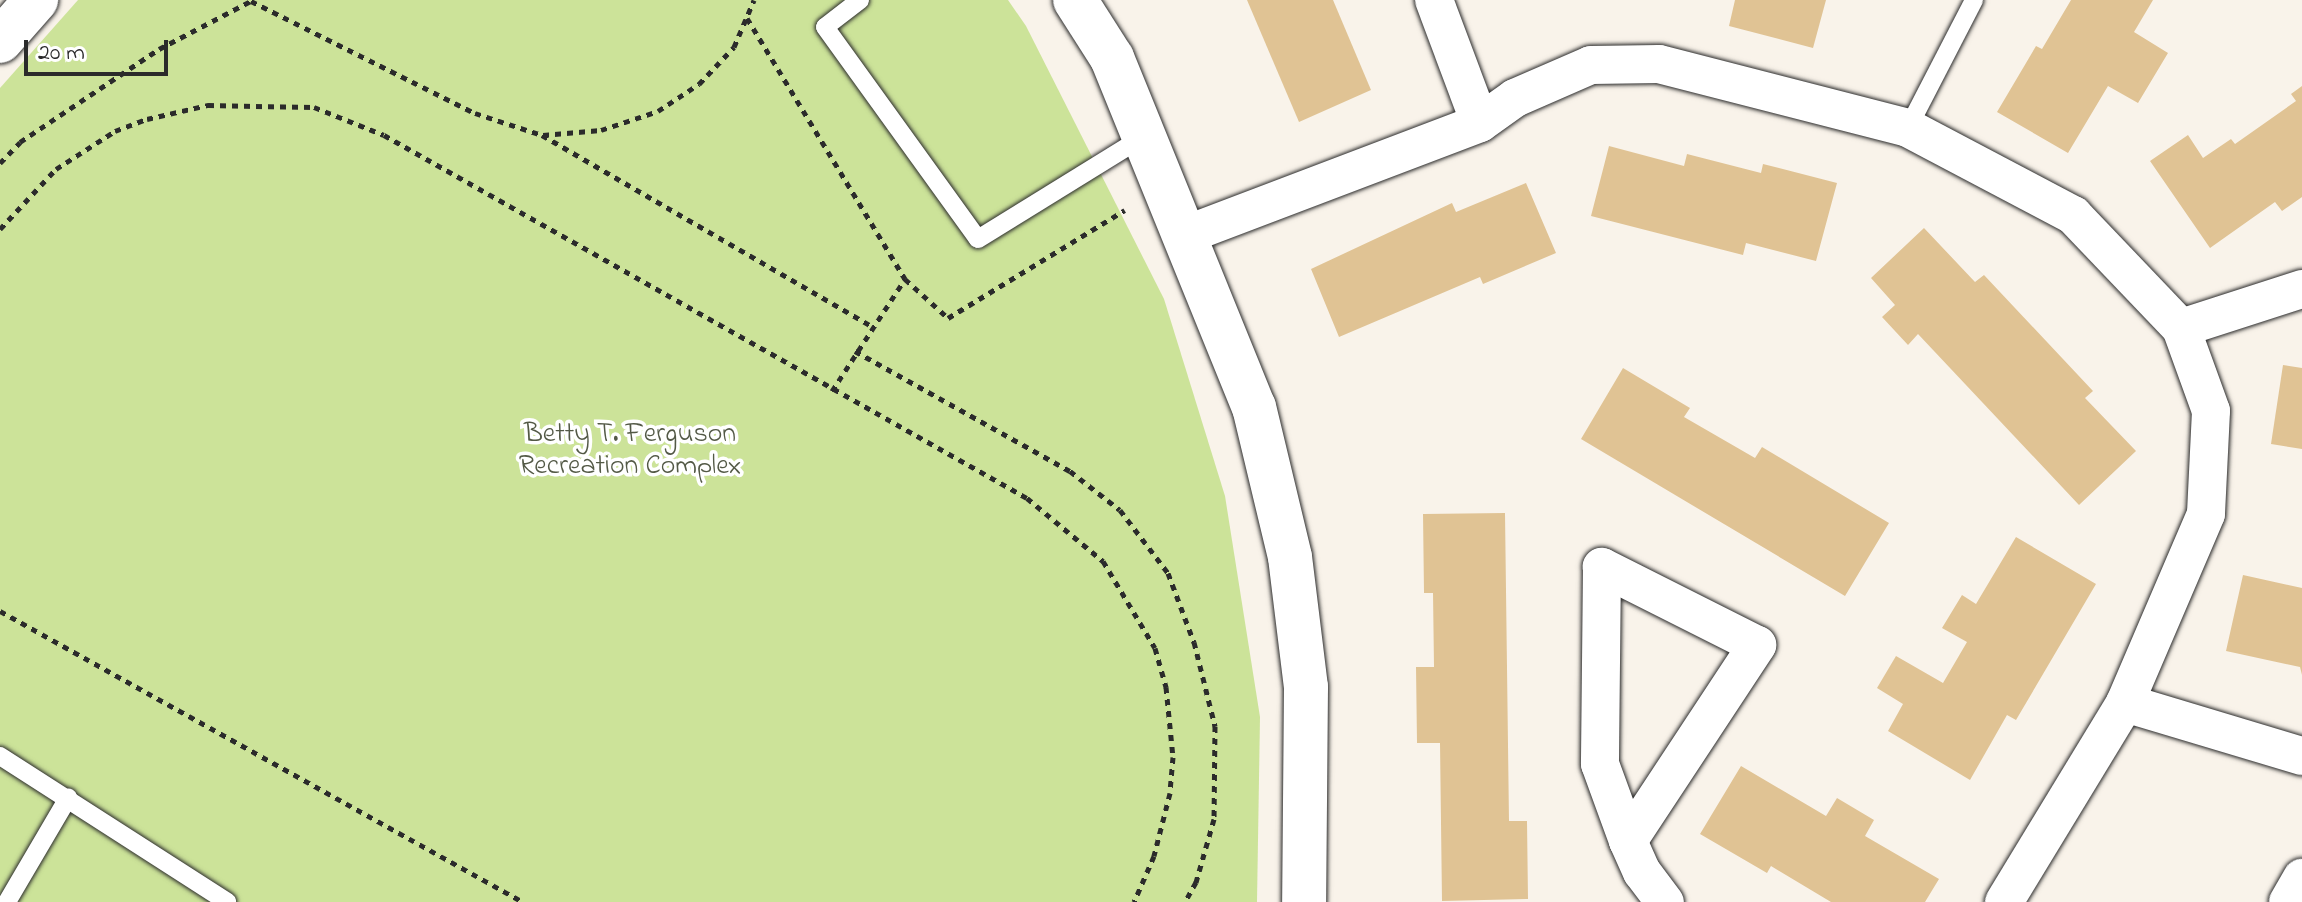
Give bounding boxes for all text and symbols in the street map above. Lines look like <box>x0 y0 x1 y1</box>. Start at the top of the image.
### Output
scale bar <box>28 24 172 74</box>
text: 20 m <box>38 36 85 71</box>
park label: Betty T. Ferguson Recreation Complex <box>519 418 741 484</box>

